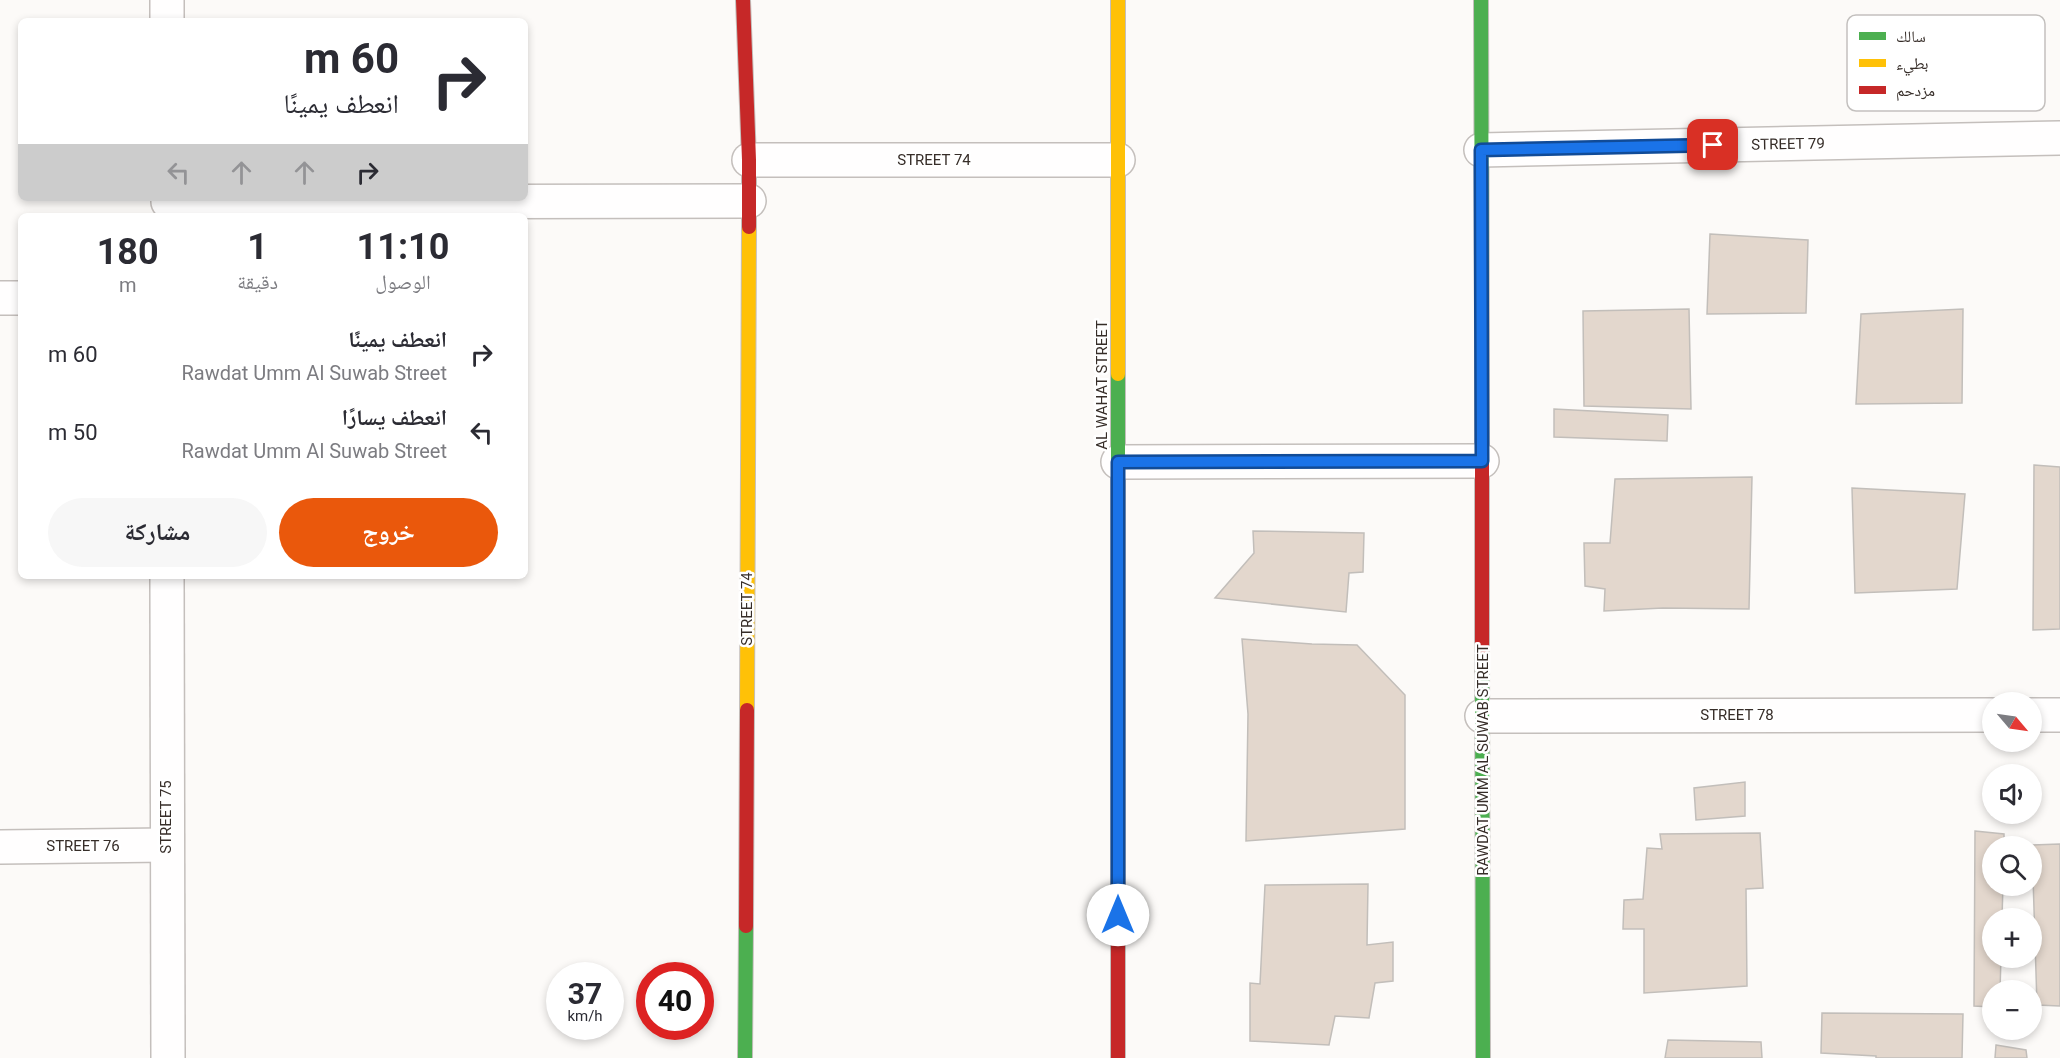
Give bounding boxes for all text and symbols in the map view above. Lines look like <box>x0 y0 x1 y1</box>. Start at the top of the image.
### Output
legend <box>1847 15 2045 111</box>
text: سالك <box>1896 27 1926 46</box>
text: 60 m <box>304 34 399 83</box>
icon: right <box>420 42 498 120</box>
text: بطيء <box>1896 54 1928 76</box>
text: مزدحم <box>1896 81 1935 101</box>
text: انعطف يمينًا <box>283 88 399 120</box>
pin <box>1687 119 1738 170</box>
icon: arrive <box>1696 128 1729 161</box>
street label: STREET 79 <box>1751 134 1825 154</box>
street label: STREET 74 <box>897 151 971 169</box>
icon: left <box>162 156 195 189</box>
icon: ahead <box>225 156 258 189</box>
icon: ahead <box>288 156 321 189</box>
icon: right <box>351 156 384 189</box>
text: 1 <box>247 226 268 268</box>
text: 11:10 <box>357 226 449 268</box>
text: 180 <box>97 231 159 273</box>
text: دقيقة <box>237 270 278 294</box>
text: الوصول <box>375 270 431 294</box>
text: m <box>119 273 136 297</box>
street label: AL WAHAT STREET <box>1093 320 1111 450</box>
text: انعطف يمينًا <box>348 327 447 352</box>
icon: right <box>465 338 498 371</box>
text: 60 m <box>48 342 98 367</box>
text: Rawdat Umm Al Suwab Street <box>181 361 447 385</box>
text: انعطف يسارًا <box>342 405 447 430</box>
icon: left <box>465 416 498 449</box>
text: 50 m <box>48 420 98 445</box>
text: Rawdat Umm Al Suwab Street <box>181 439 447 463</box>
button: مشاركة <box>48 498 267 567</box>
button: خروج <box>279 498 498 567</box>
street label: STREET 74 <box>738 572 756 646</box>
street label: RAWDAT UMM AL SUWAB STREET <box>1474 644 1492 876</box>
north arrow <box>1982 692 2042 752</box>
map controls <box>1982 692 2042 1040</box>
street label: STREET 78 <box>1700 706 1774 724</box>
button: sound <box>1982 764 2042 824</box>
street label: STREET 75 <box>157 780 175 854</box>
button: search <box>1982 836 2042 896</box>
street label: STREET 76 <box>46 837 120 855</box>
position arrow <box>1086 883 1150 947</box>
button: + <box>1982 908 2042 968</box>
speed limit sign: 40 <box>636 962 714 1040</box>
text: 37 <box>568 976 602 1011</box>
button: − <box>1982 980 2042 1040</box>
text: km/h <box>567 1007 603 1025</box>

